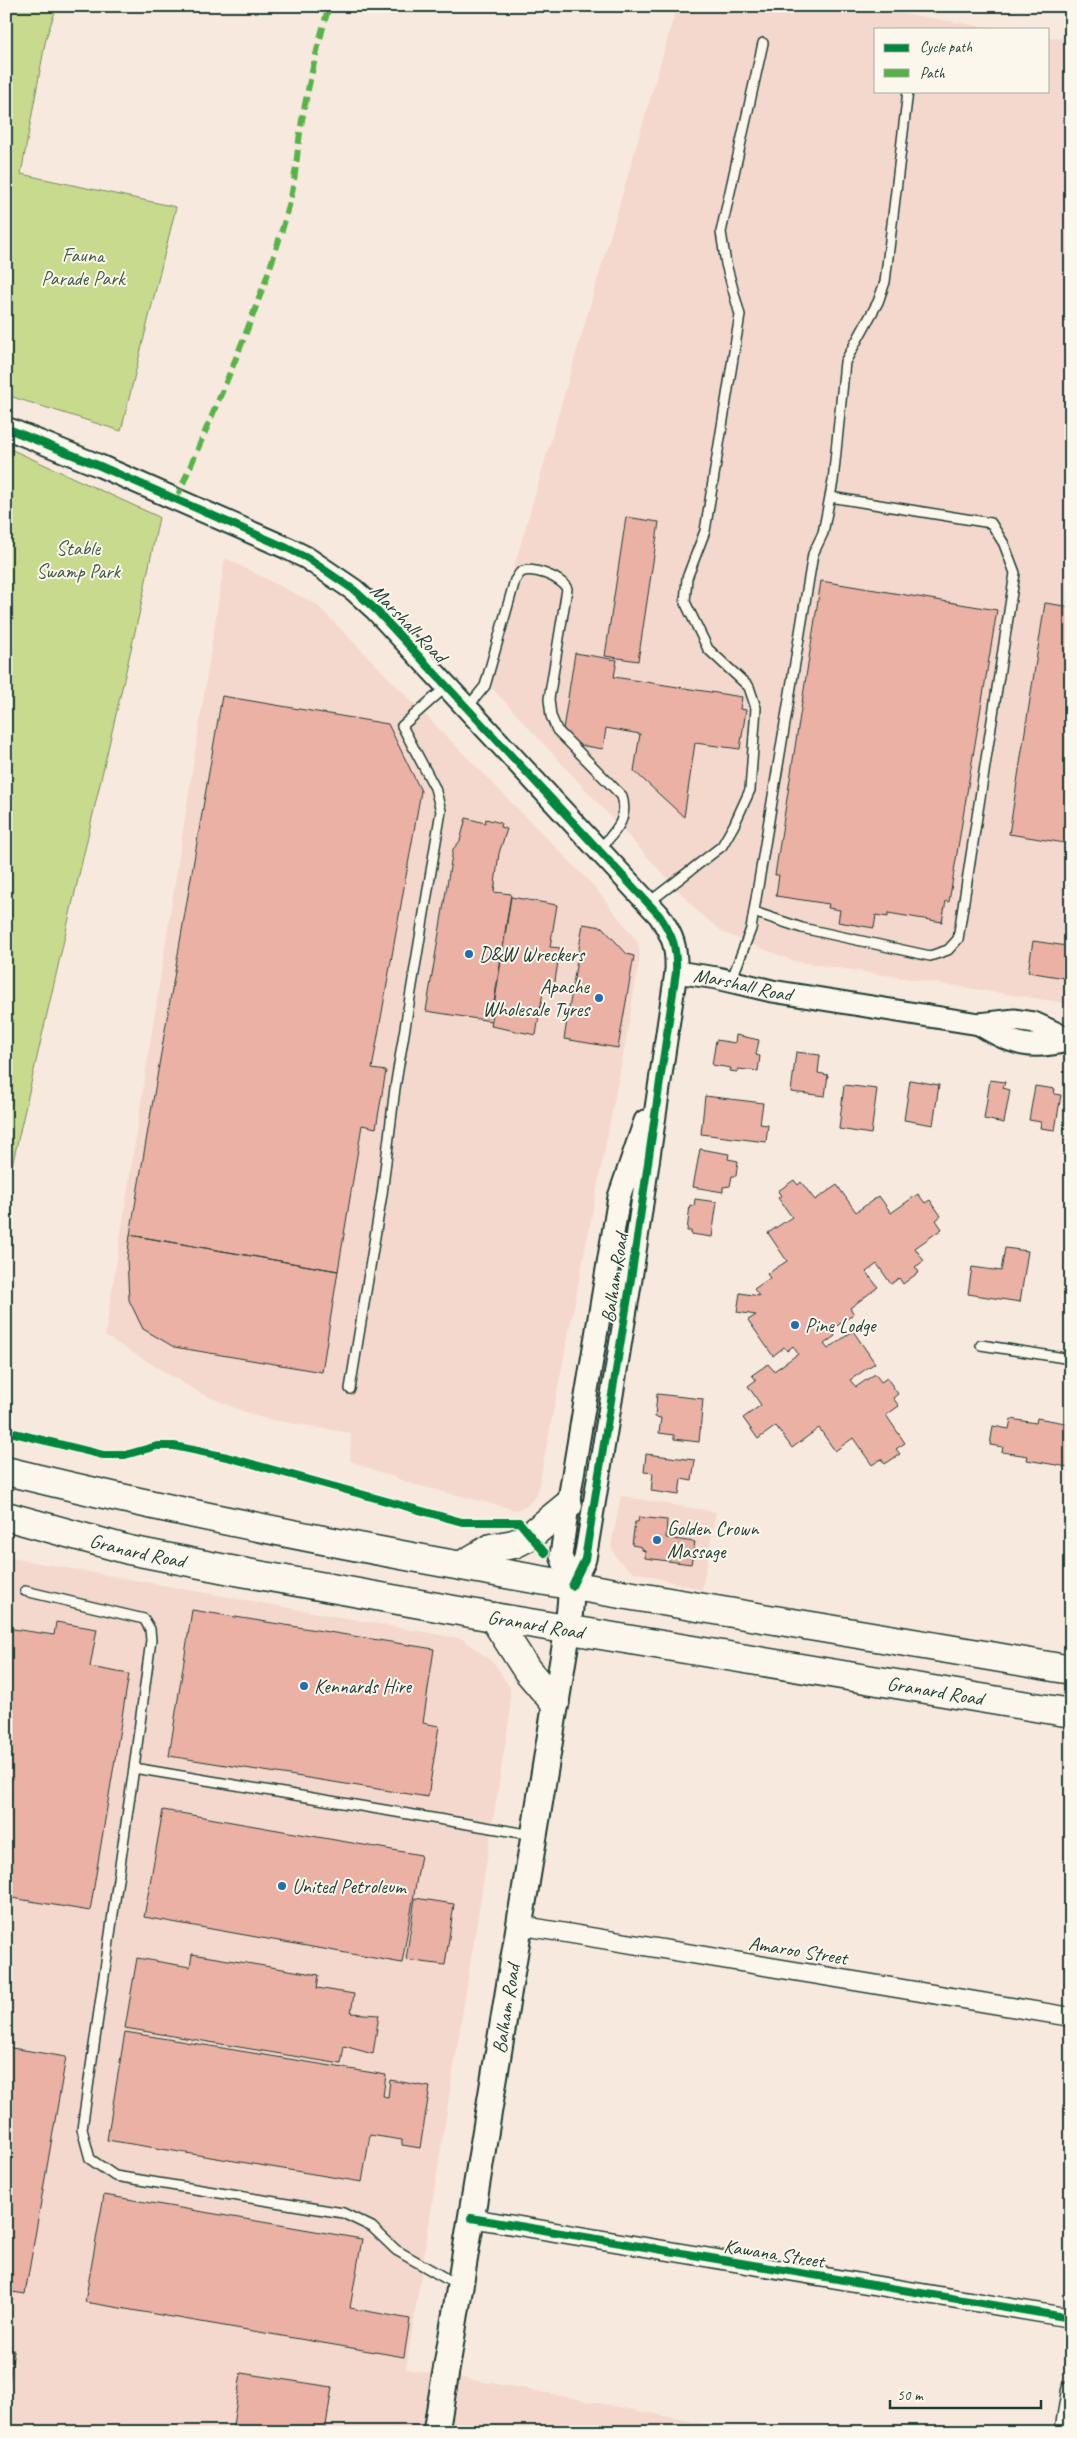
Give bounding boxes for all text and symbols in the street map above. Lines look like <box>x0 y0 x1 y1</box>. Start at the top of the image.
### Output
legend <box>874 28 1050 92</box>
text: Cycle path <box>920 38 972 57</box>
text: Path <box>920 64 946 83</box>
park label: Fauna Parade Park <box>41 243 126 291</box>
park label: Stable Swamp Park <box>36 536 121 584</box>
street label: Marshall Road <box>365 579 455 670</box>
place label: D&W Wreckers <box>479 942 586 967</box>
marker: D&W Wreckers <box>463 948 475 960</box>
street label: Marshall Road <box>692 963 797 1007</box>
place label: Apache Wholesale Tyres <box>483 974 591 1022</box>
marker: Apache Wholesale Tyres <box>593 992 605 1004</box>
street label: Balham Road <box>595 1229 634 1324</box>
place label: Pine Lodge <box>805 1313 877 1338</box>
marker: Pine Lodge <box>789 1319 801 1331</box>
place label: Golden Crown Massage <box>667 1516 759 1564</box>
street label: Granard Road <box>87 1528 190 1574</box>
marker: Golden Crown Massage <box>651 1534 663 1546</box>
street label: Granard Road <box>486 1604 588 1645</box>
street label: Granard Road <box>885 1671 988 1712</box>
place label: Kennards Hire <box>314 1674 413 1699</box>
marker: Kennards Hire <box>298 1680 310 1692</box>
place label: United Petroleum <box>292 1874 407 1899</box>
marker: United Petroleum <box>276 1880 288 1892</box>
street label: Amaroo Street <box>747 1930 851 1971</box>
street label: Balham Road <box>486 1959 526 2055</box>
street label: Kawana Street <box>722 2233 828 2274</box>
scale bar <box>890 2378 1041 2410</box>
text: 50 m <box>897 2386 924 2405</box>

